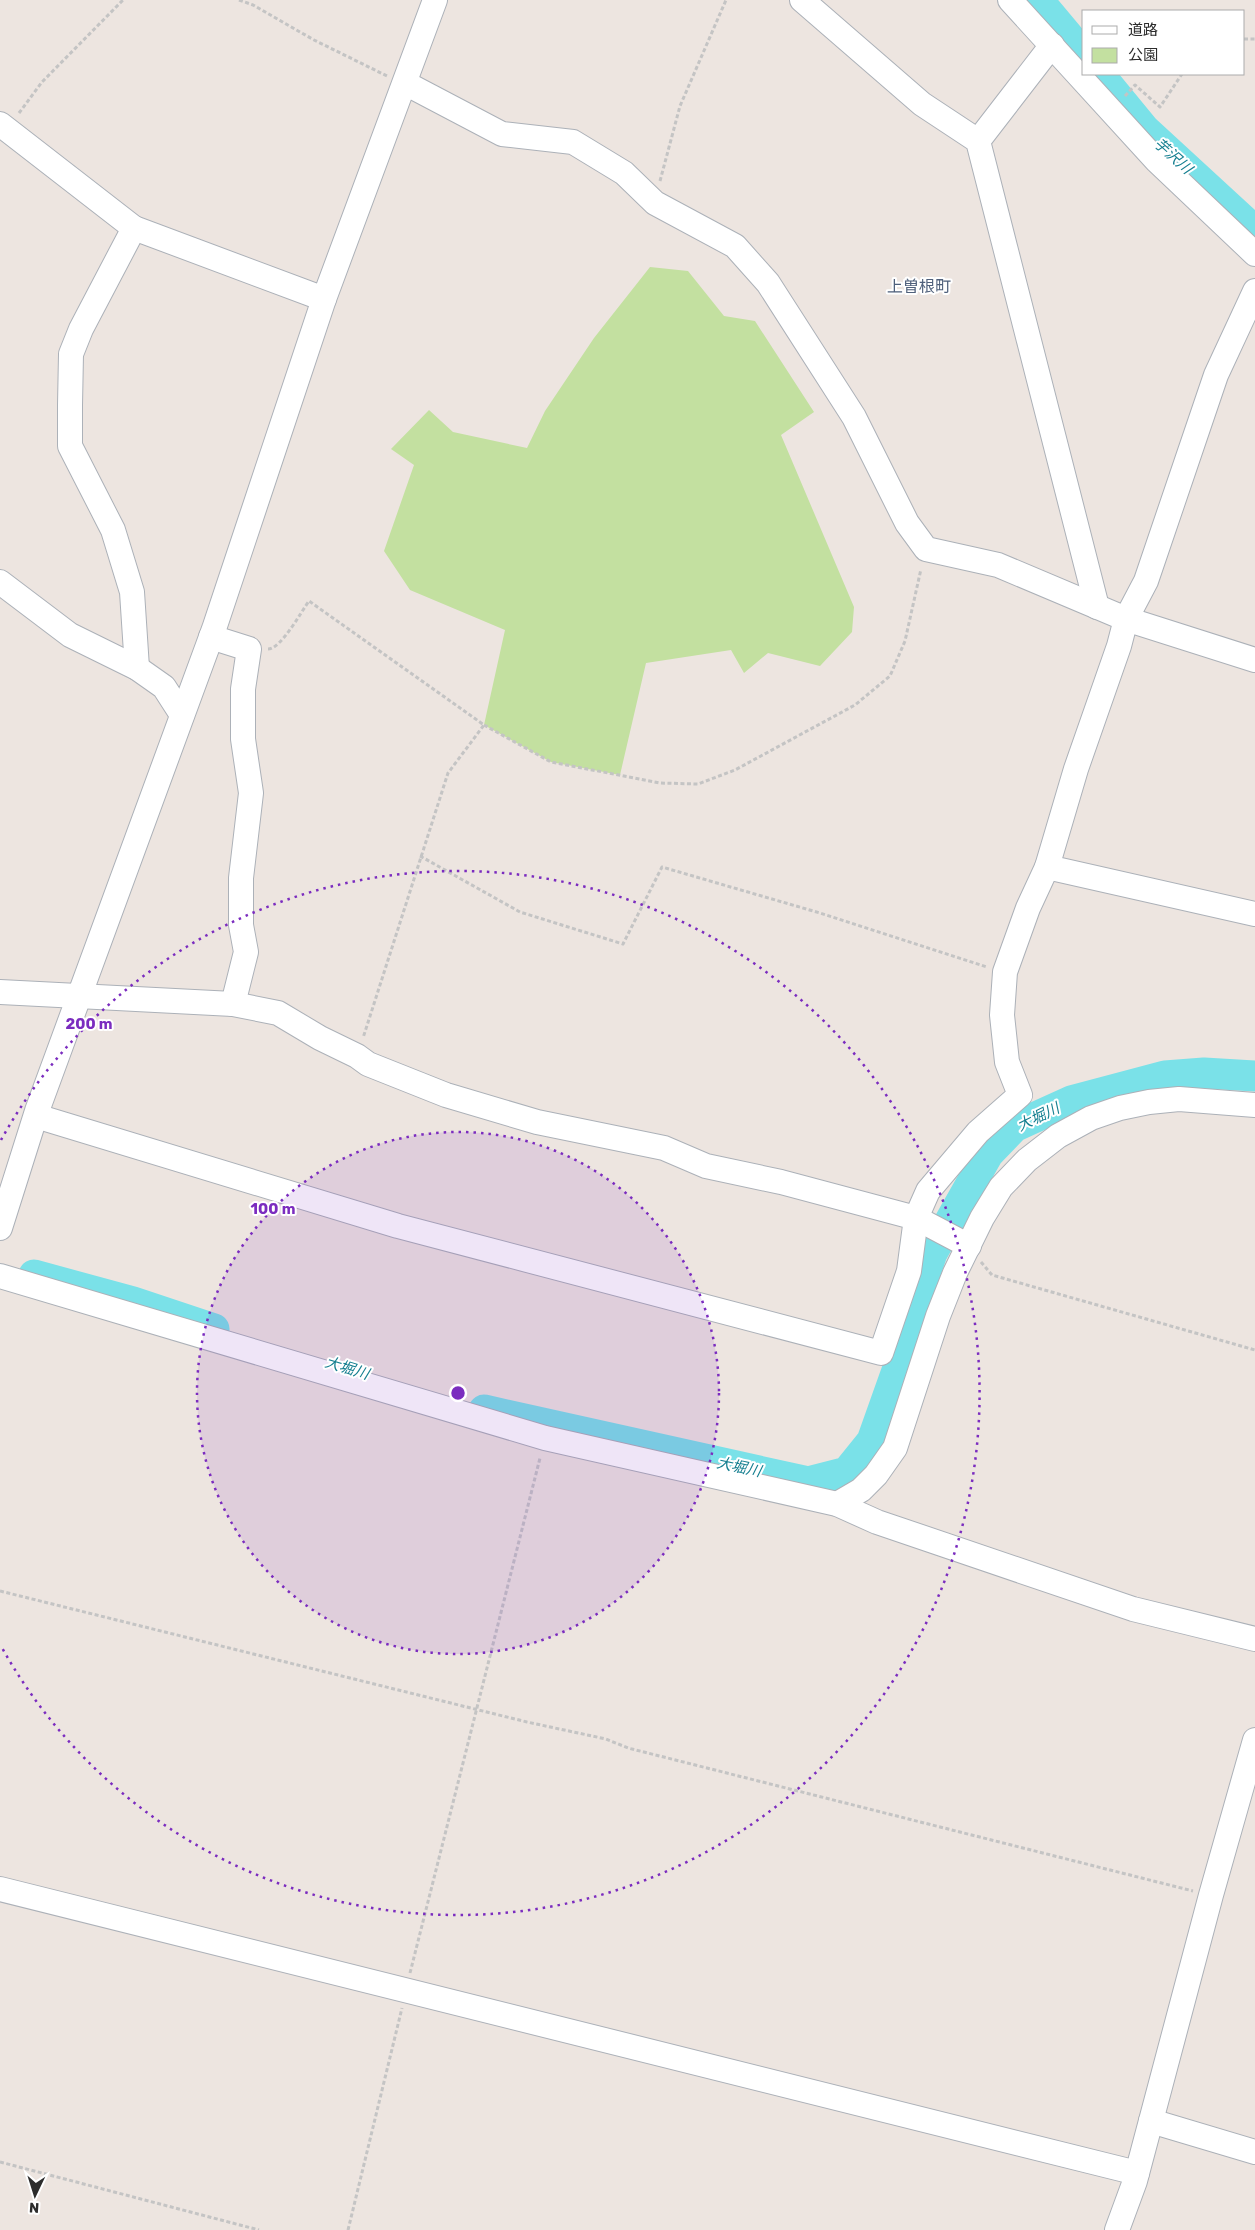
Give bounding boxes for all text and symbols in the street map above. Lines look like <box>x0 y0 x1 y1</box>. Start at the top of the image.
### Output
legend <box>1082 10 1245 75</box>
text: 道路 <box>1128 21 1158 39</box>
text: 公園 <box>1128 46 1158 64</box>
water label: 芋沢川 <box>1150 134 1197 179</box>
district label: 上曽根町 <box>887 277 951 296</box>
text: 200 m <box>65 1015 113 1033</box>
water label: 大堀川 <box>1014 1098 1064 1135</box>
text: 100 m <box>251 1200 295 1218</box>
water label: 大堀川 <box>323 1353 373 1384</box>
centre of rings <box>449 1384 467 1402</box>
water label: 大堀川 <box>715 1454 765 1481</box>
north arrow <box>10 2170 60 2220</box>
text: N <box>29 2199 40 2216</box>

